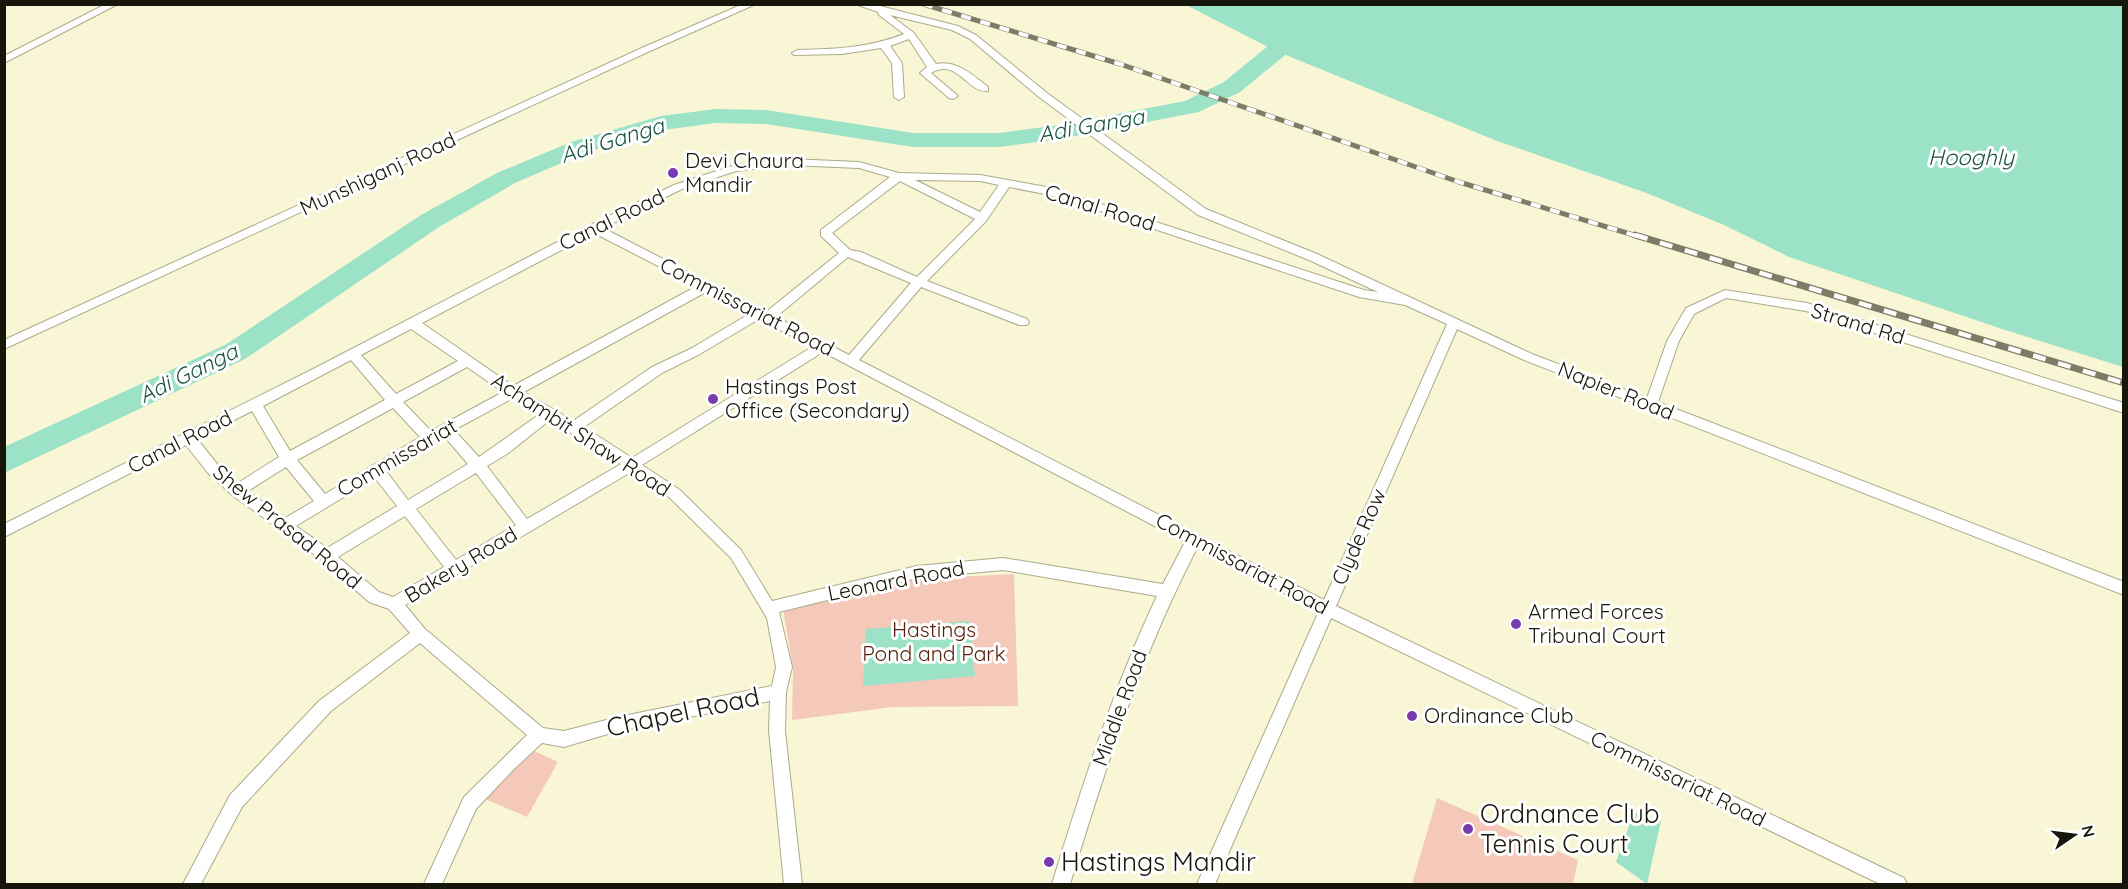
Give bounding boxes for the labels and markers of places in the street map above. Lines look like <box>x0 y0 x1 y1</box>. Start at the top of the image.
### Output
place label: Devi Chaura Mandir <box>685 147 804 197</box>
marker: Devi Chaura Mandir <box>666 166 680 180</box>
place label: Hastings Post Office (Secondary) <box>725 373 910 423</box>
marker: Hastings Post Office (Secondary) <box>706 392 720 406</box>
place label: Armed Forces Tribunal Court <box>1528 598 1666 648</box>
marker: Armed Forces Tribunal Court <box>1509 617 1523 631</box>
place label: Ordinance Club <box>1424 702 1574 728</box>
marker: Ordinance Club <box>1405 709 1419 723</box>
place label: Ordnance Club Tennis Court <box>1480 797 1660 860</box>
marker: Ordnance Club Tennis Court <box>1461 822 1475 836</box>
place label: Hastings Mandir <box>1061 845 1256 878</box>
marker: Hastings Mandir <box>1042 855 1056 869</box>

